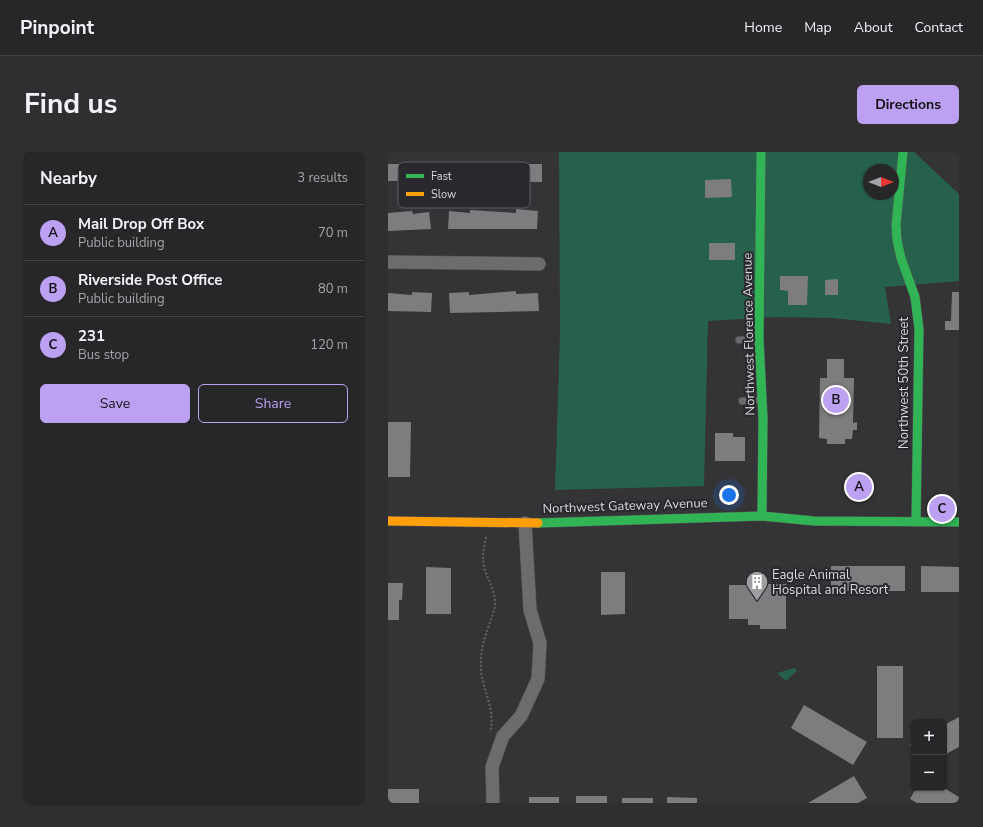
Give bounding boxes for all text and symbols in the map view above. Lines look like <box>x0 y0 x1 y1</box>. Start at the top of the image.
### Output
text: Pinpoint <box>20 15 94 41</box>
text: Home <box>744 18 782 37</box>
text: Map <box>804 18 832 37</box>
text: About <box>854 18 893 37</box>
text: Contact <box>915 18 963 37</box>
text: Find us <box>24 85 118 123</box>
button: Directions <box>857 85 959 124</box>
legend <box>398 162 530 208</box>
north arrow <box>863 164 899 200</box>
text: Nearby <box>40 167 97 190</box>
text: 3 results <box>297 169 348 187</box>
text: Fast <box>431 169 452 184</box>
text: Slow <box>431 187 456 202</box>
text: Mail Drop Off Box <box>78 214 204 234</box>
text: A <box>48 224 58 242</box>
text: 70 m <box>318 224 348 242</box>
text: Public building <box>78 234 165 252</box>
street label: Northwest Florence Avenue <box>739 252 759 416</box>
text: Riverside Post Office <box>78 270 222 290</box>
text: B <box>49 280 57 298</box>
text: 80 m <box>318 280 348 298</box>
text: Public building <box>78 290 165 308</box>
street label: Northwest 50th Street <box>895 317 913 449</box>
text: 231 <box>78 326 105 346</box>
text: C <box>49 336 57 354</box>
text: 120 m <box>310 336 348 354</box>
text: Bus stop <box>78 346 129 364</box>
button: Save <box>40 384 190 423</box>
button: Share <box>198 384 348 423</box>
pin: B <box>823 385 849 415</box>
pin: A <box>846 472 872 502</box>
your location <box>719 485 739 505</box>
street label: Northwest Gateway Avenue <box>542 494 708 518</box>
pin: C <box>929 494 955 524</box>
place label: Eagle Animal Hospital and Resort <box>772 566 889 599</box>
building icon: Eagle Animal Hospital and Resort <box>744 569 770 602</box>
map controls <box>911 719 947 791</box>
button: + <box>911 719 947 755</box>
button: − <box>911 755 947 791</box>

